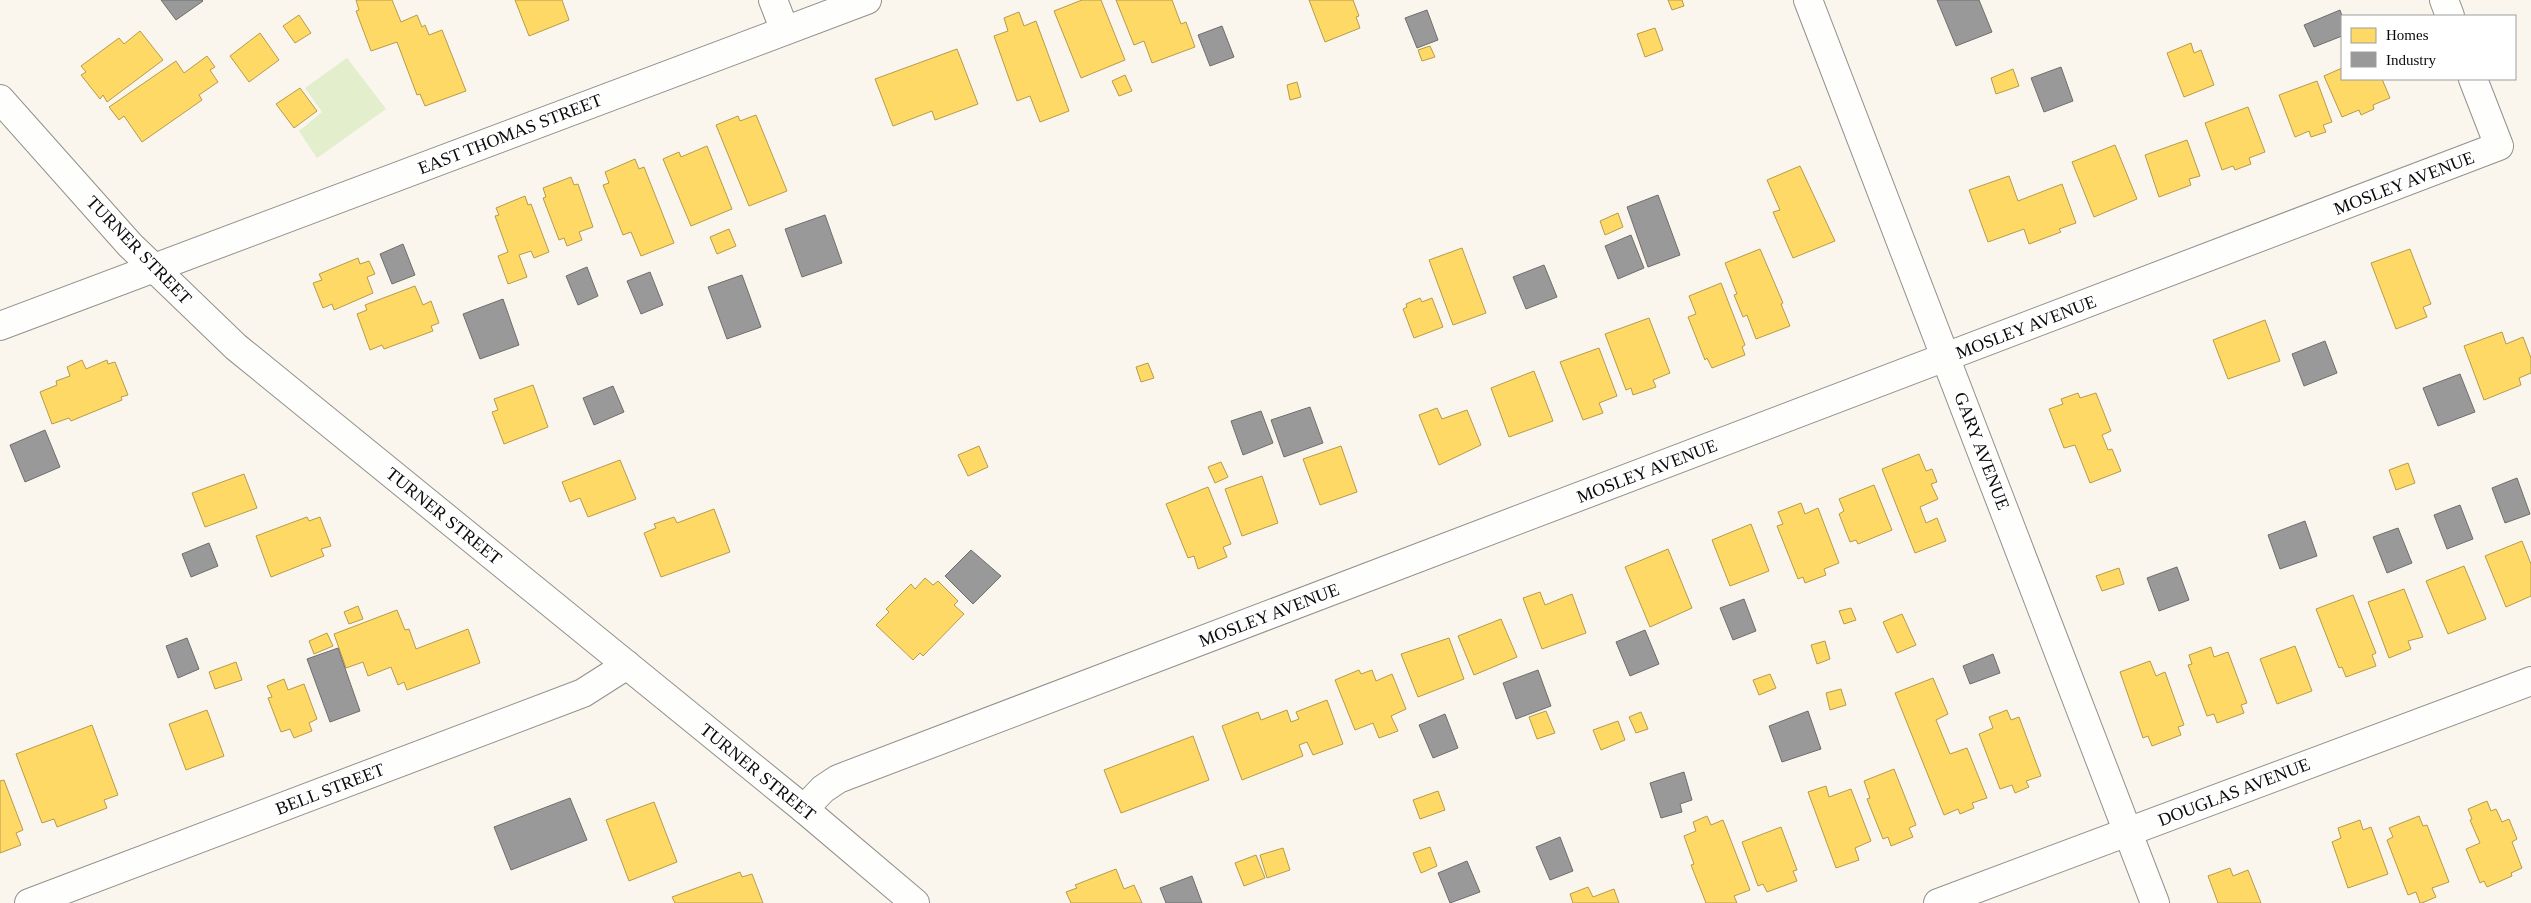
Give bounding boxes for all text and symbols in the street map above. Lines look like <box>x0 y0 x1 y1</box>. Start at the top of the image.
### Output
legend <box>2341 15 2516 80</box>
text: Homes <box>2386 27 2429 43</box>
text: Industry <box>2386 52 2436 68</box>
street label: EAST THOMAS STREET <box>415 90 605 178</box>
street label: MOSLEY AVENUE <box>2331 147 2477 219</box>
street label: TURNER STREET <box>82 192 196 308</box>
street label: MOSLEY AVENUE <box>1953 291 2099 363</box>
street label: GARY AVENUE <box>1950 389 2014 513</box>
street label: MOSLEY AVENUE <box>1574 435 1720 507</box>
street label: TURNER STREET <box>382 463 506 569</box>
street label: MOSLEY AVENUE <box>1196 579 1342 651</box>
street label: TURNER STREET <box>696 719 820 825</box>
street label: DOUGLAS AVENUE <box>2155 754 2313 830</box>
street label: BELL STREET <box>273 759 387 819</box>

